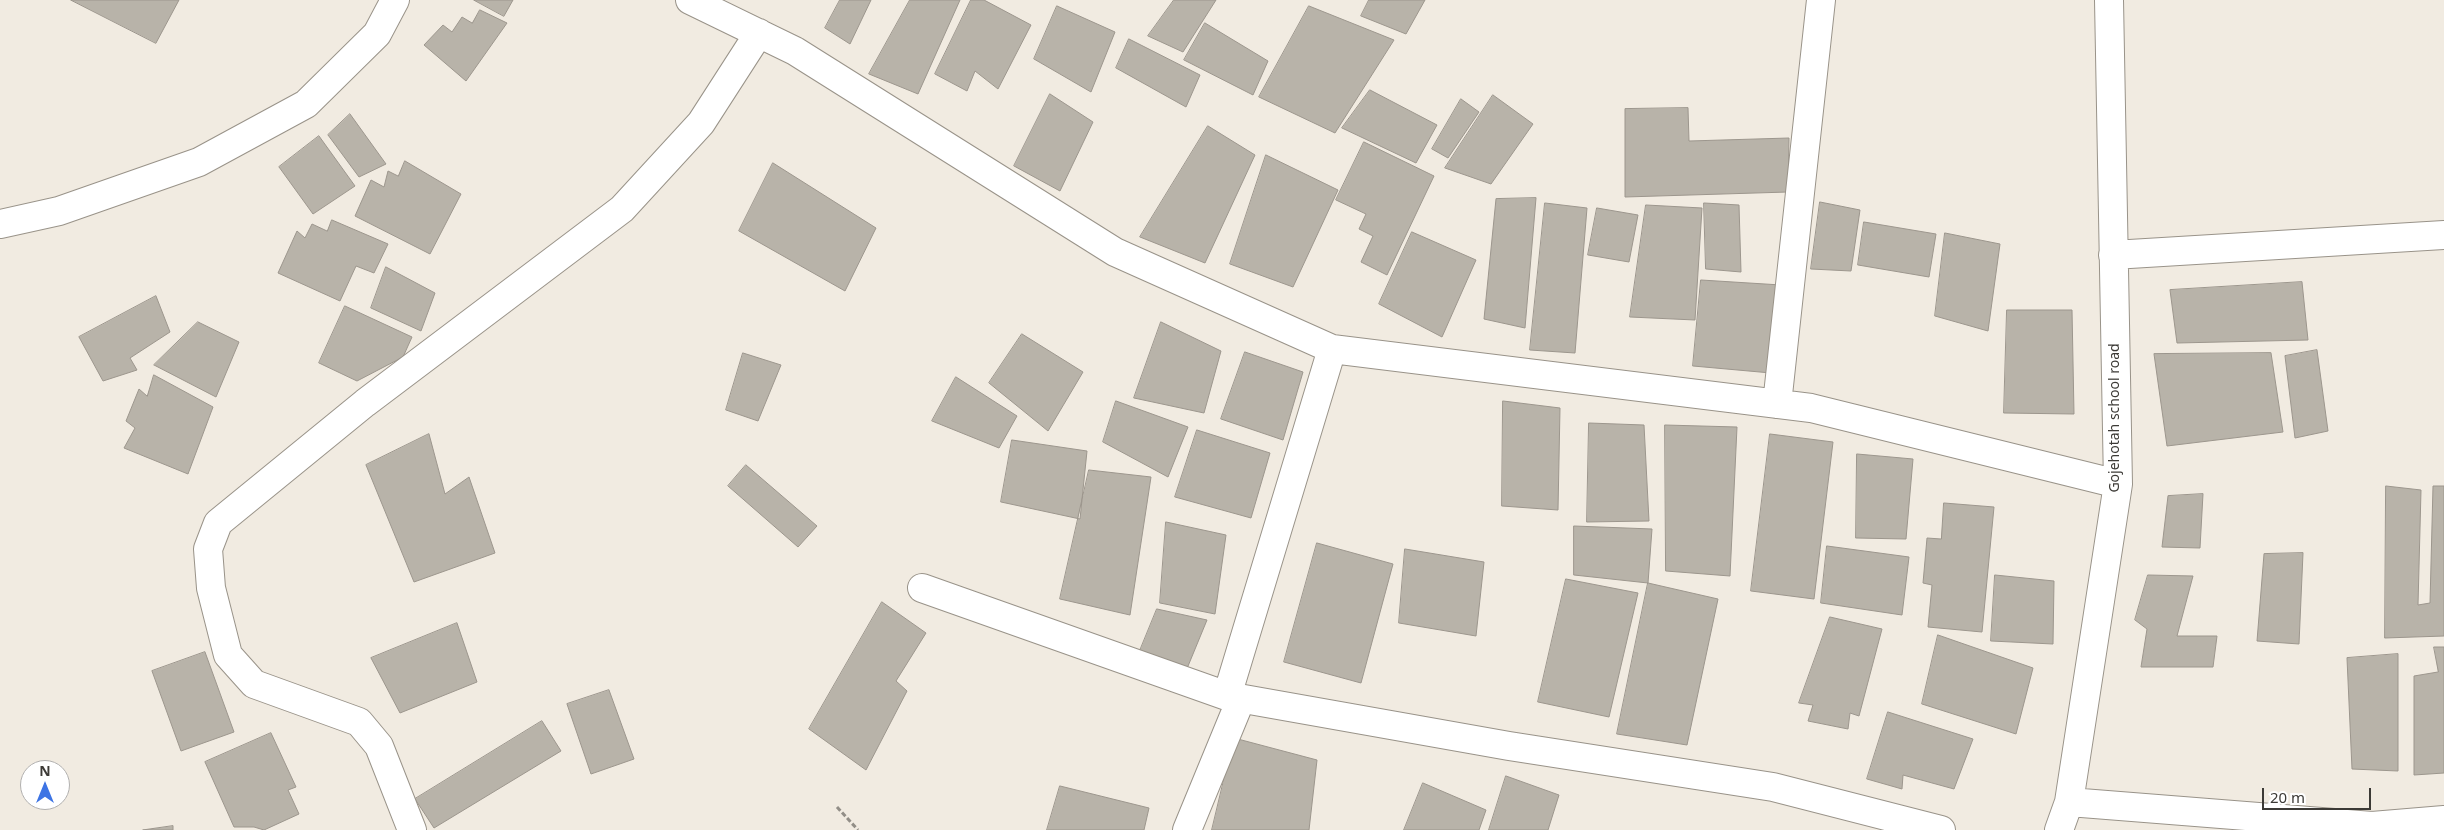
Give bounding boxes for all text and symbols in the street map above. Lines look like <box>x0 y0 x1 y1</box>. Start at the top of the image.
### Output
street label: Gojehotah school road <box>2107 343 2123 493</box>
north arrow <box>20 760 70 810</box>
text: N <box>39 761 51 780</box>
scale bar <box>2264 778 2373 810</box>
text: 20 m <box>2270 787 2305 807</box>

